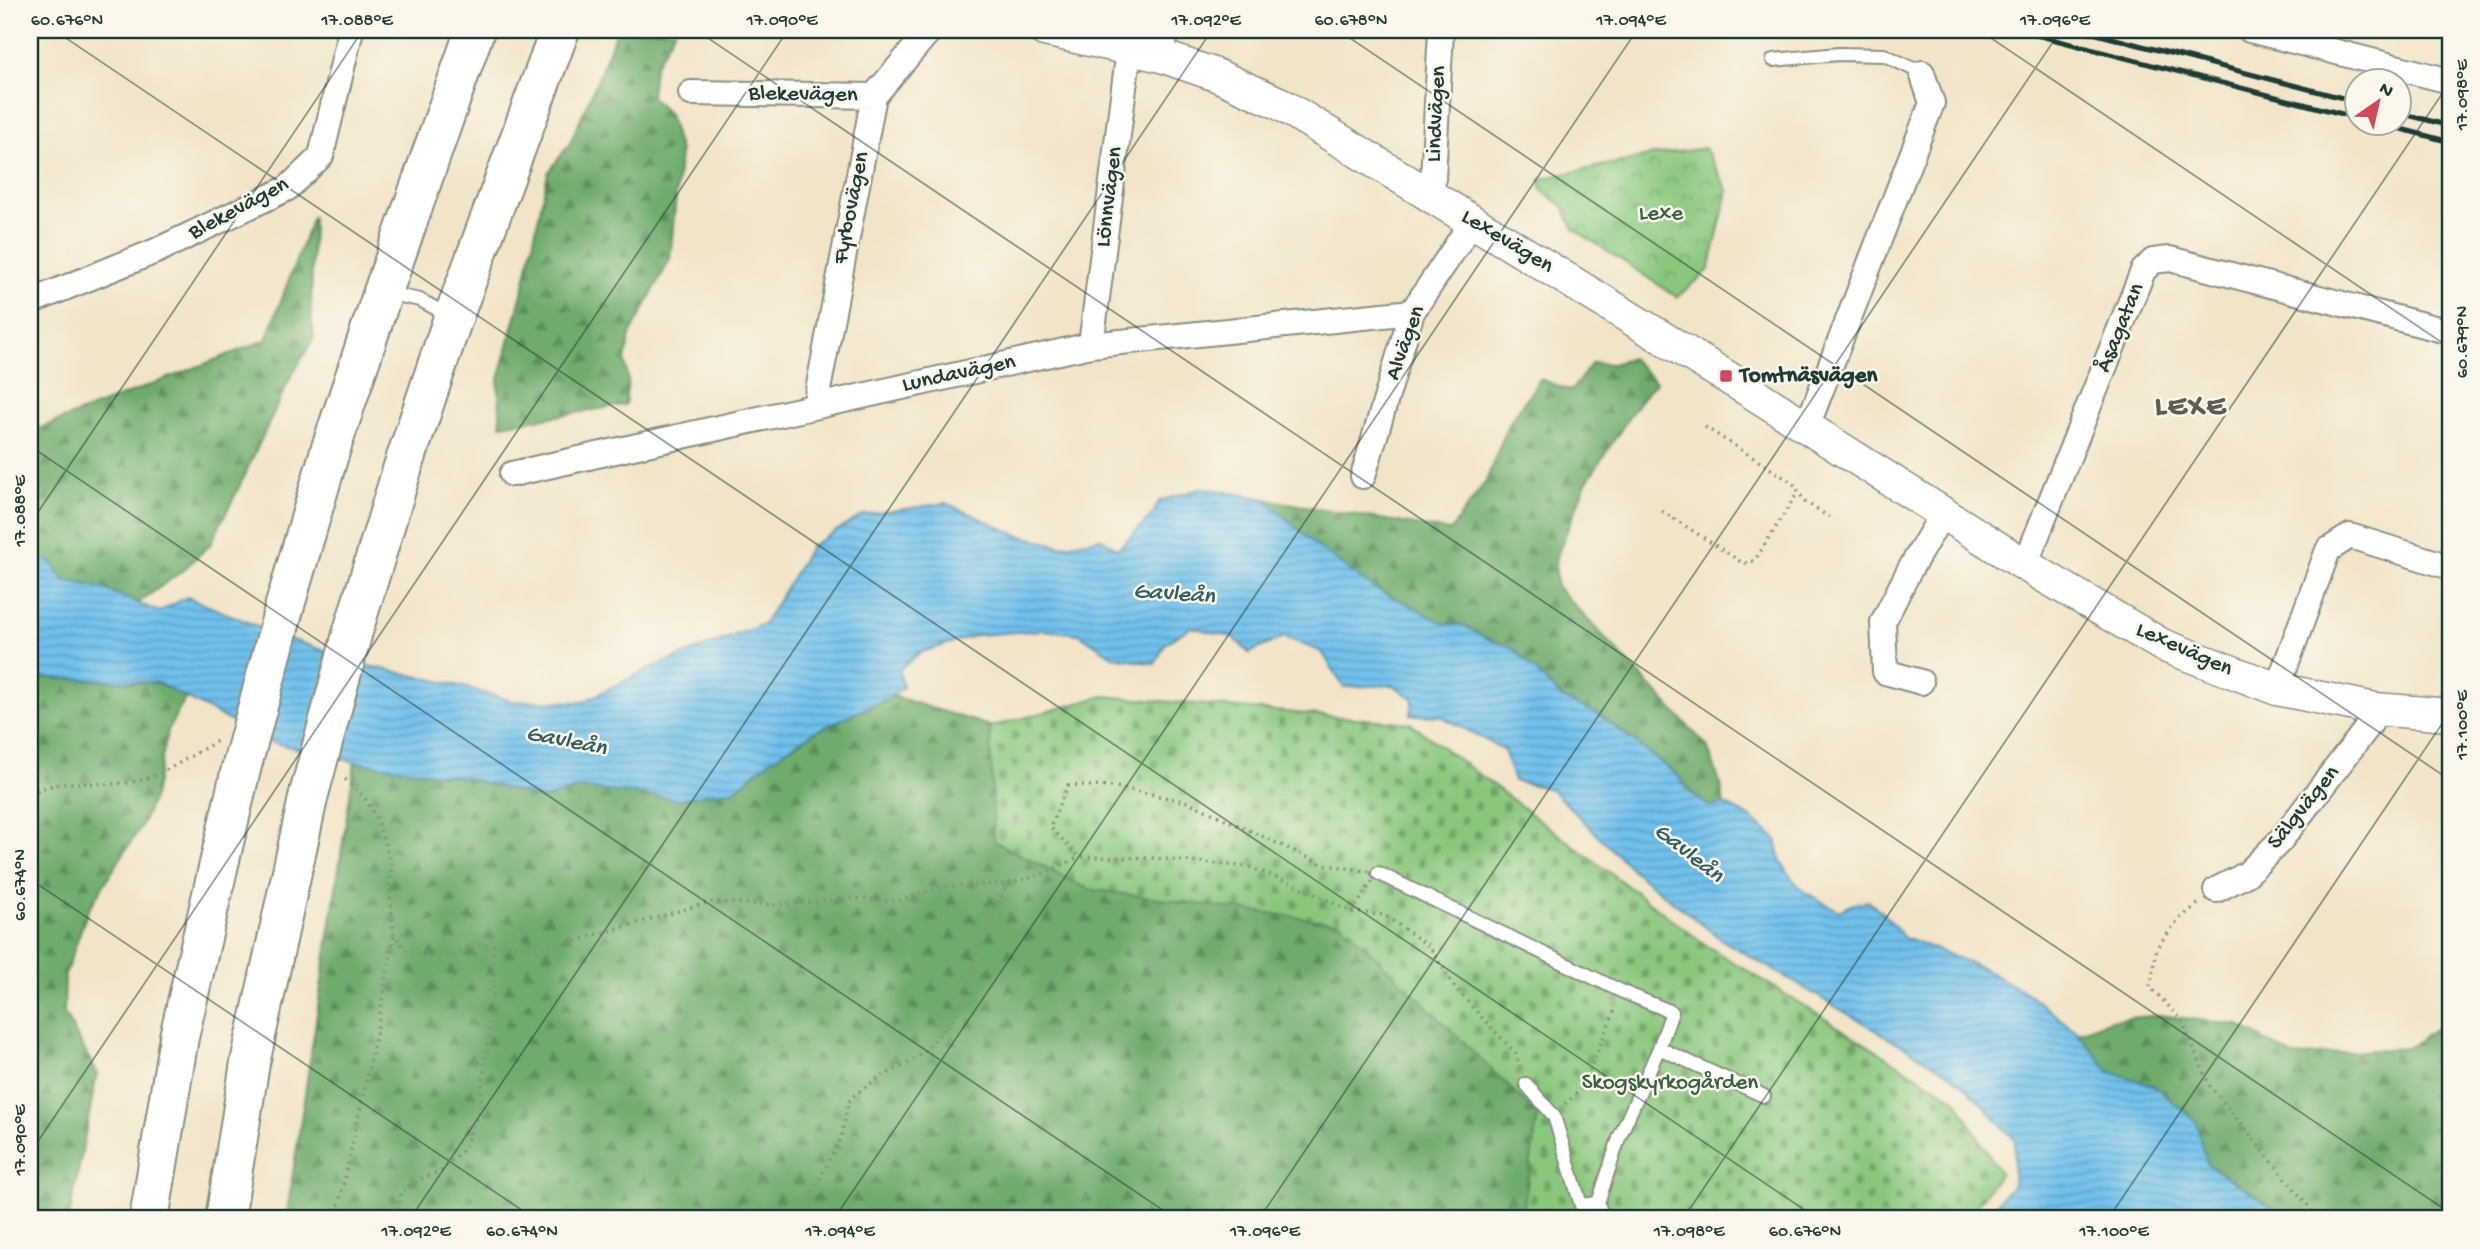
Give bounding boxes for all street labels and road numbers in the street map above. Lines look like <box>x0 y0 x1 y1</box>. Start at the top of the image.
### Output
street label: Lindvägen <box>1421 65 1453 163</box>
street label: Blekevägen <box>747 81 858 109</box>
street label: Lönnvägen <box>1090 145 1130 249</box>
street label: Fyrbovägen <box>828 149 876 268</box>
street label: Blekevägen <box>183 171 294 247</box>
street label: Lexevägen <box>1456 204 1558 280</box>
street label: Åsagatan <box>2090 279 2151 377</box>
street label: Alvägen <box>1380 302 1432 384</box>
street label: Lundavägen <box>900 349 1018 399</box>
street label: Lexevägen <box>2131 617 2237 683</box>
street label: Sälgvägen <box>2262 760 2346 856</box>

